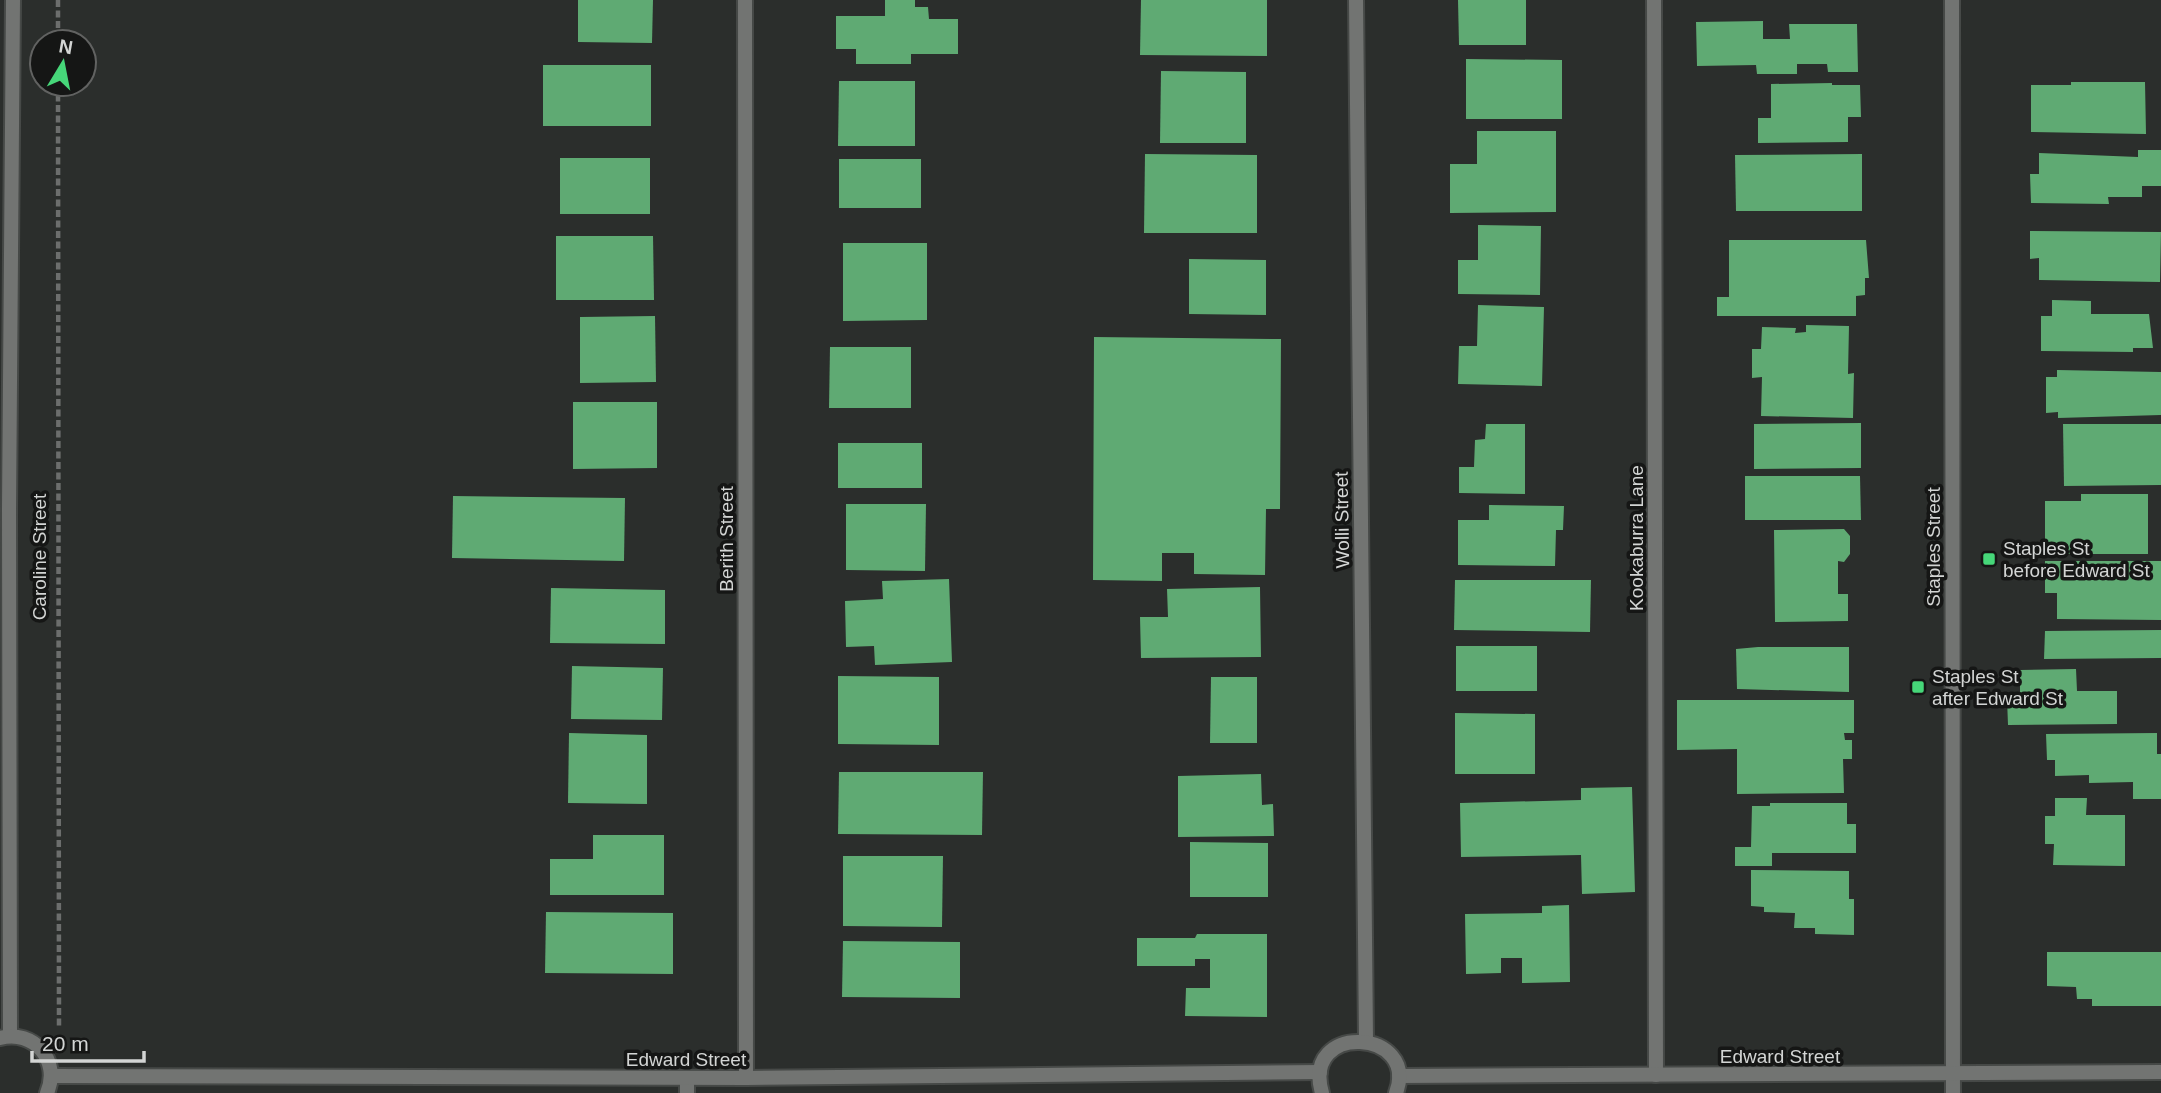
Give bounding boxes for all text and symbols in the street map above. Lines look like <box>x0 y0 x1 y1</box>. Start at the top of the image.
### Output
north arrow <box>28 28 98 98</box>
text: N <box>57 35 74 58</box>
street label: Kookaburra Lane <box>1626 465 1647 611</box>
street label: Wolli Street <box>1331 471 1353 569</box>
street label: Berith Street <box>716 485 737 592</box>
street label: Staples Street <box>1923 487 1944 607</box>
street label: Caroline Street <box>29 493 50 620</box>
place label: Staples St before Edward St <box>2003 538 2151 581</box>
marker: Staples St before Edward St <box>1981 551 1997 567</box>
place label: Staples St after Edward St <box>1932 666 2064 709</box>
marker: Staples St after Edward St <box>1910 679 1926 695</box>
scale bar <box>32 1020 144 1064</box>
text: 20 m <box>42 1032 89 1055</box>
street label: Edward Street <box>1720 1046 1841 1067</box>
street label: Edward Street <box>626 1049 747 1070</box>

